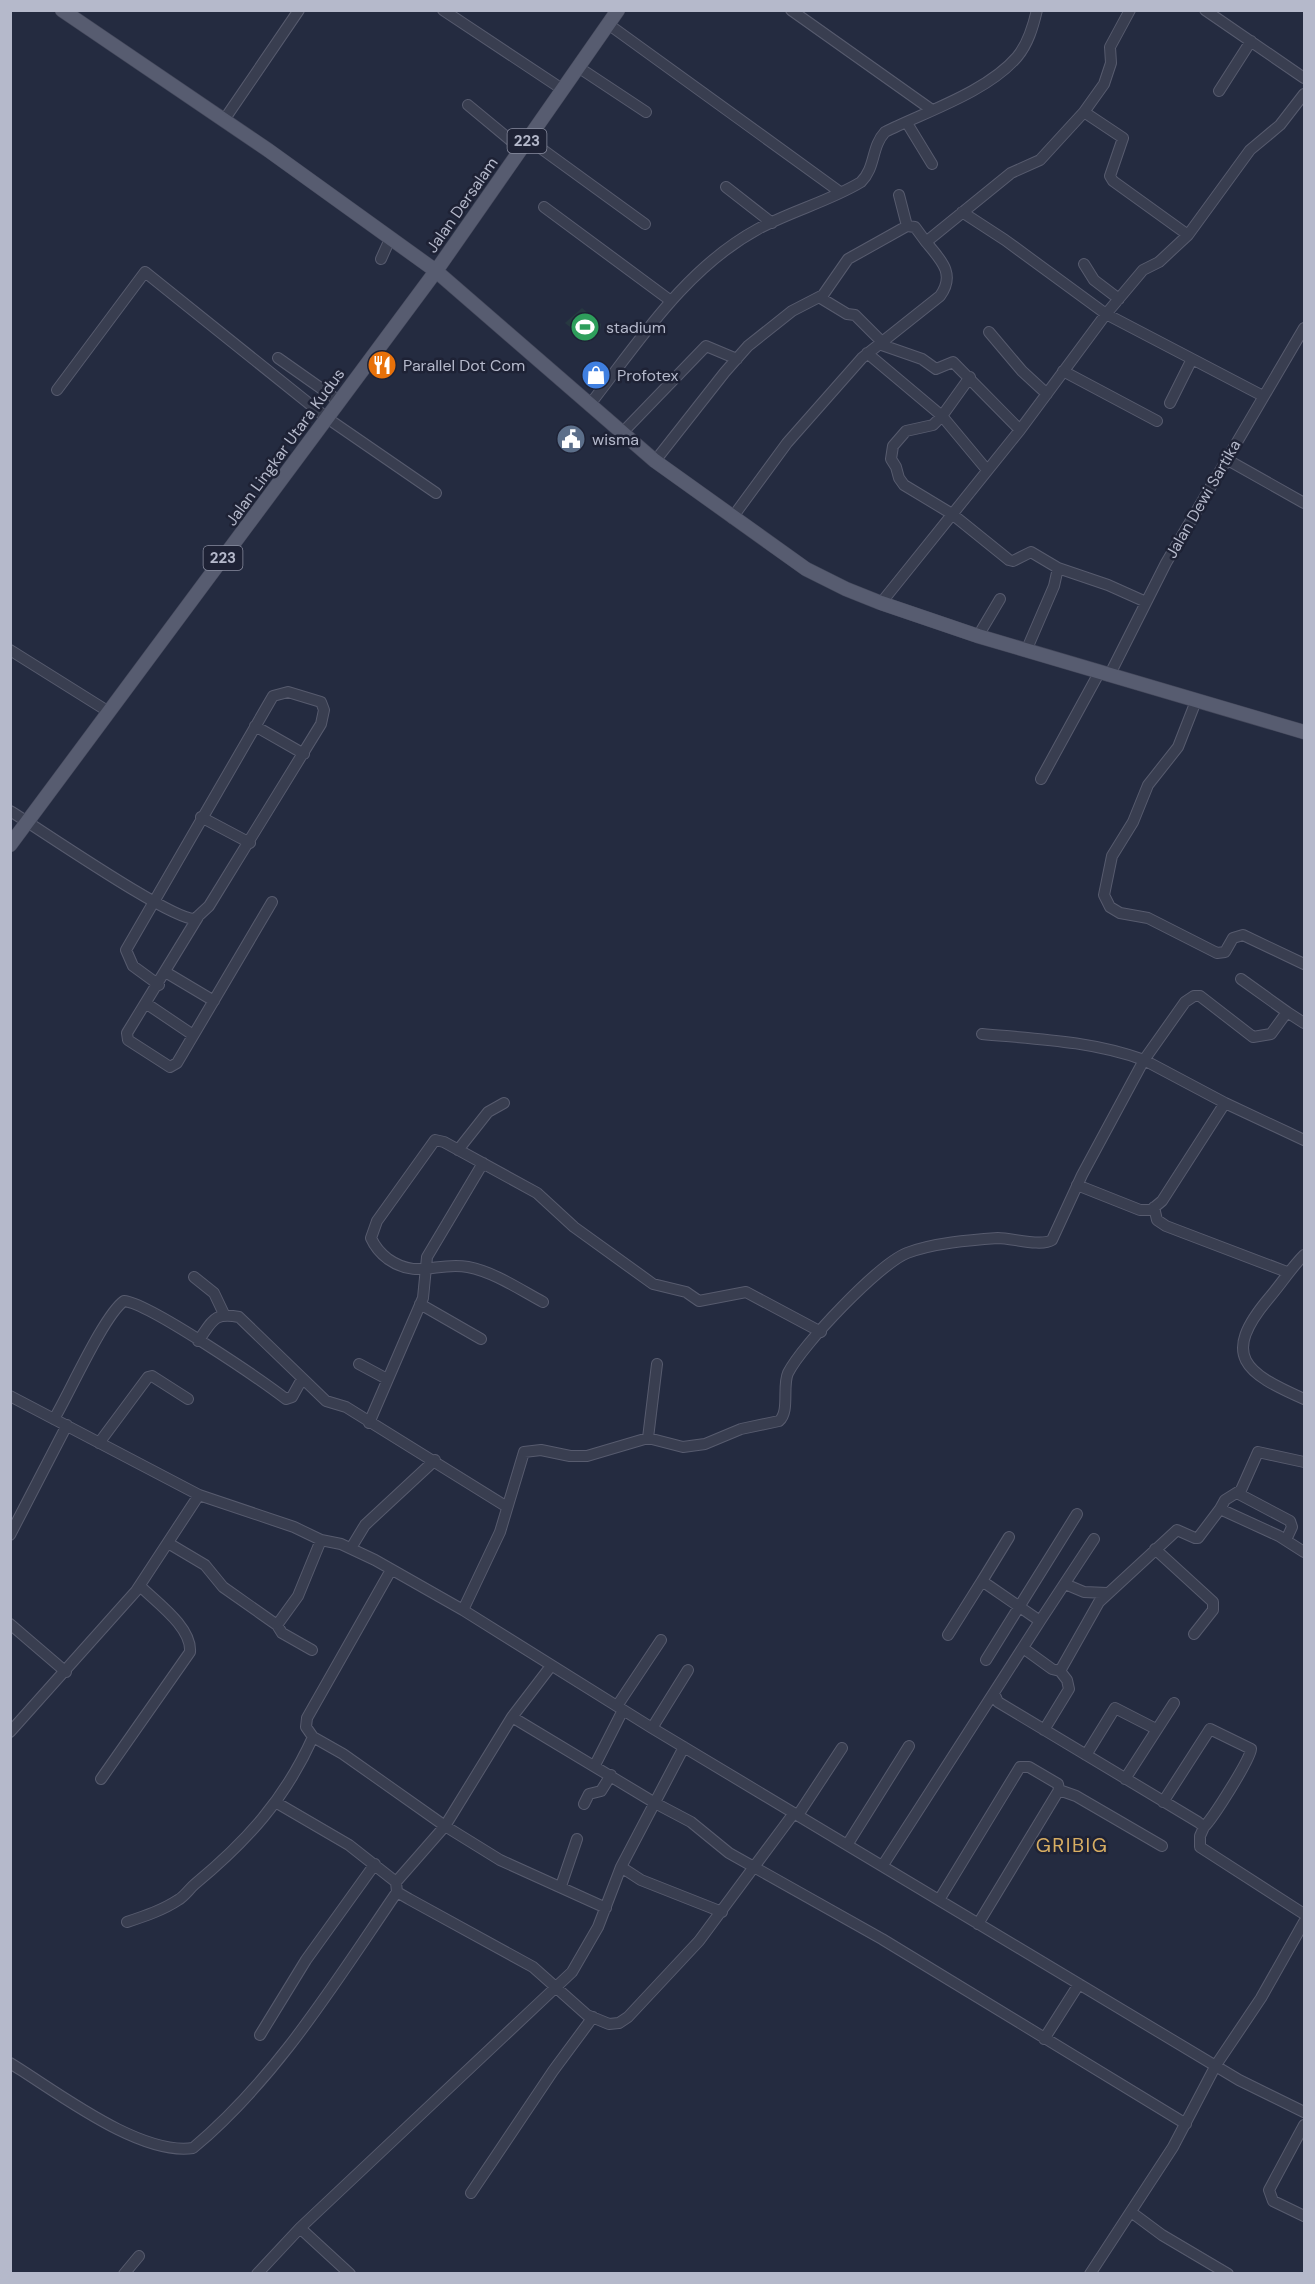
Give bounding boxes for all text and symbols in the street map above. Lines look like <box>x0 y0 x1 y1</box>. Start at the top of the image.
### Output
road number: 223 <box>508 129 546 153</box>
street label: Jalan Dersalam <box>421 153 503 257</box>
sports icon: stadium <box>569 311 601 343</box>
place label: stadium <box>606 317 666 338</box>
restaurant icon: Parallel Dot Com <box>366 349 398 381</box>
place label: Parallel Dot Com <box>403 355 525 376</box>
shop icon: Profotex <box>580 359 612 391</box>
street label: Jalan Lingkar Utara Kudus <box>221 364 349 530</box>
place label: Profotex <box>617 365 678 386</box>
public building icon: wisma <box>555 423 587 455</box>
place label: wisma <box>592 429 639 450</box>
street label: Jalan Dewi Sartika <box>1161 436 1245 562</box>
road number: 223 <box>204 546 242 570</box>
district label: GRIBIG <box>1036 1832 1108 1858</box>

